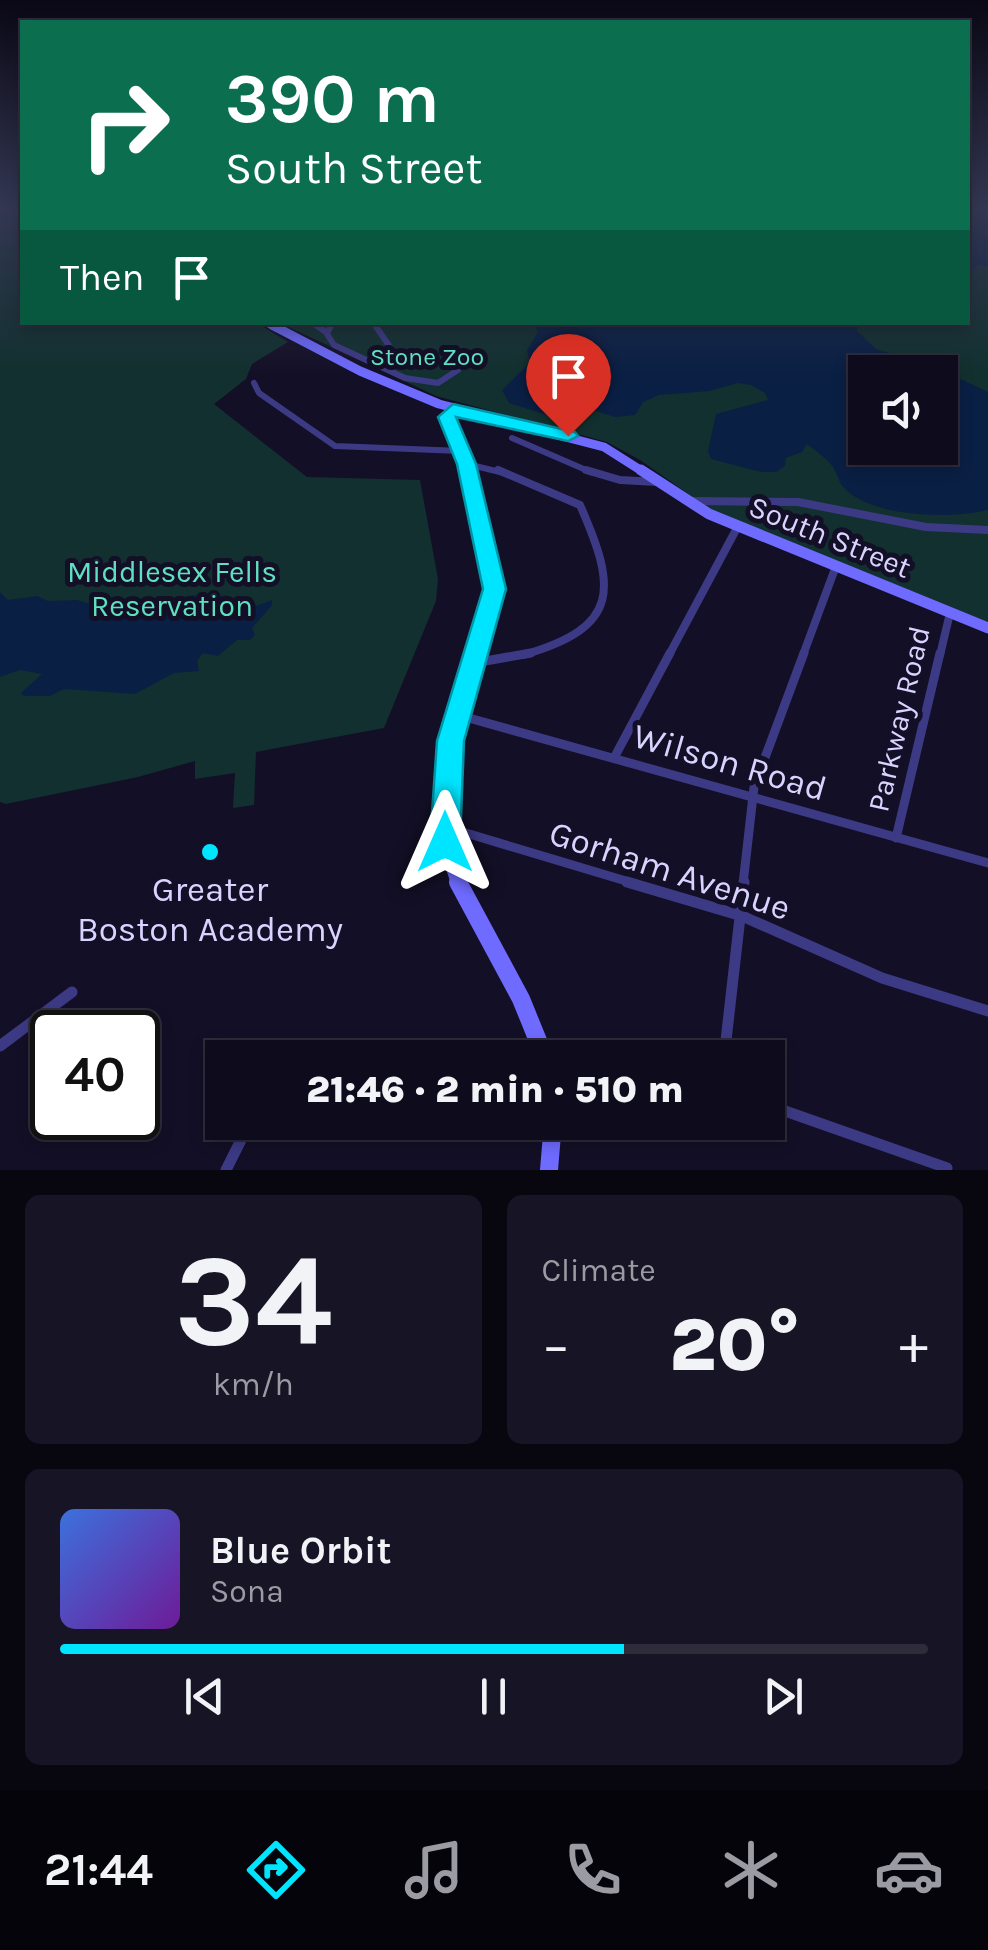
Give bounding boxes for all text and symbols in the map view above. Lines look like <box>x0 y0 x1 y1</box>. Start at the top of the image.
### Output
text: 390 m <box>225 58 440 140</box>
icon: right <box>60 60 190 190</box>
text: South Street <box>225 142 482 194</box>
icon: arrive <box>164 250 219 305</box>
text: Then <box>60 255 144 300</box>
pin <box>526 334 611 437</box>
park label: Stone Zoo <box>370 342 484 371</box>
icon: arrive <box>541 349 596 404</box>
map controls <box>848 355 958 465</box>
button: sound <box>848 355 958 465</box>
street label: South Street <box>744 488 916 586</box>
park label: Middlesex Fells Reservation <box>67 554 277 624</box>
street label: Parkway Road <box>860 623 938 815</box>
street label: Wilson Road <box>629 715 831 810</box>
position arrow <box>393 790 497 894</box>
street label: Gorham Avenue <box>544 812 796 929</box>
marker: Greater Boston Academy <box>199 841 221 863</box>
place label: Greater Boston Academy <box>77 869 343 950</box>
speed limit sign: 40 <box>30 1010 160 1140</box>
text: 21:46 · 2 min · 510 m <box>306 1067 684 1112</box>
text: 34 <box>174 1225 332 1377</box>
text: Climate <box>542 1252 656 1289</box>
text: 20° <box>669 1301 800 1389</box>
text: − <box>542 1313 570 1377</box>
text: + <box>899 1313 928 1377</box>
text: km/h <box>213 1366 294 1403</box>
text: Blue Orbit <box>210 1528 391 1573</box>
text: Sona <box>210 1573 284 1610</box>
icon: previous <box>177 1669 232 1724</box>
icon: pause <box>466 1669 521 1724</box>
icon: next <box>756 1669 811 1724</box>
icon: directions <box>241 1835 311 1905</box>
icon: music <box>399 1835 469 1905</box>
icon: phone <box>558 1835 628 1905</box>
icon: climate <box>716 1835 786 1905</box>
icon: car <box>874 1835 944 1905</box>
text: 21:44 <box>44 1844 153 1896</box>

